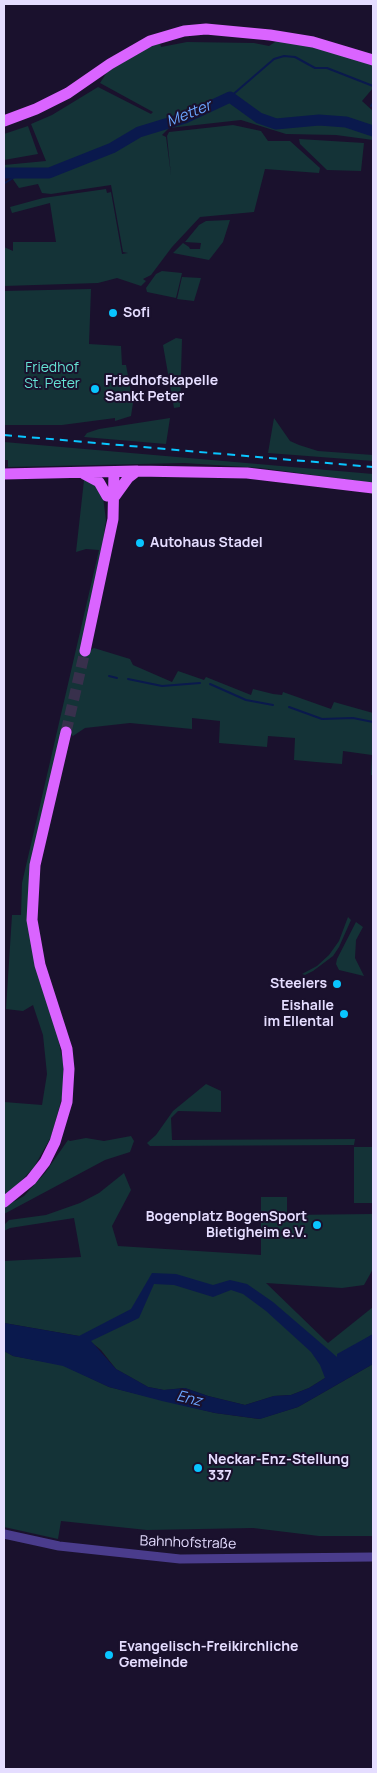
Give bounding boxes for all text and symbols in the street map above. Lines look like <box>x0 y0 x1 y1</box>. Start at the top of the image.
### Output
water label: Metter <box>164 97 214 131</box>
place label: Sofi <box>123 305 150 321</box>
marker: Sofi <box>107 307 119 319</box>
park label: Friedhof St. Peter <box>24 360 80 392</box>
place label: Friedhofskapelle Sankt Peter <box>105 373 218 406</box>
marker: Friedhofskapelle Sankt Peter <box>89 383 101 395</box>
place label: Autohaus Stadel <box>150 535 263 551</box>
marker: Autohaus Stadel <box>134 537 146 549</box>
place label: Steelers <box>270 976 327 992</box>
marker: Steelers <box>331 978 343 990</box>
place label: Eishalle im Ellental <box>264 998 334 1030</box>
marker: Eishalle im Ellental <box>338 1008 350 1020</box>
place label: Bogenplatz BogenSport Bietigheim e.V. <box>146 1209 307 1242</box>
marker: Bogenplatz BogenSport Bietigheim e.V. <box>311 1219 323 1231</box>
water label: Enz <box>175 1387 203 1411</box>
place label: Neckar-Enz-Stellung 337 <box>208 1452 349 1484</box>
marker: Neckar-Enz-Stellung 337 <box>192 1462 204 1474</box>
street label: Bahnhofstraße <box>139 1533 237 1553</box>
place label: Evangelisch-Freikirchliche Gemeinde <box>119 1639 298 1671</box>
marker: Evangelisch-Freikirchliche Gemeinde <box>103 1649 115 1661</box>

